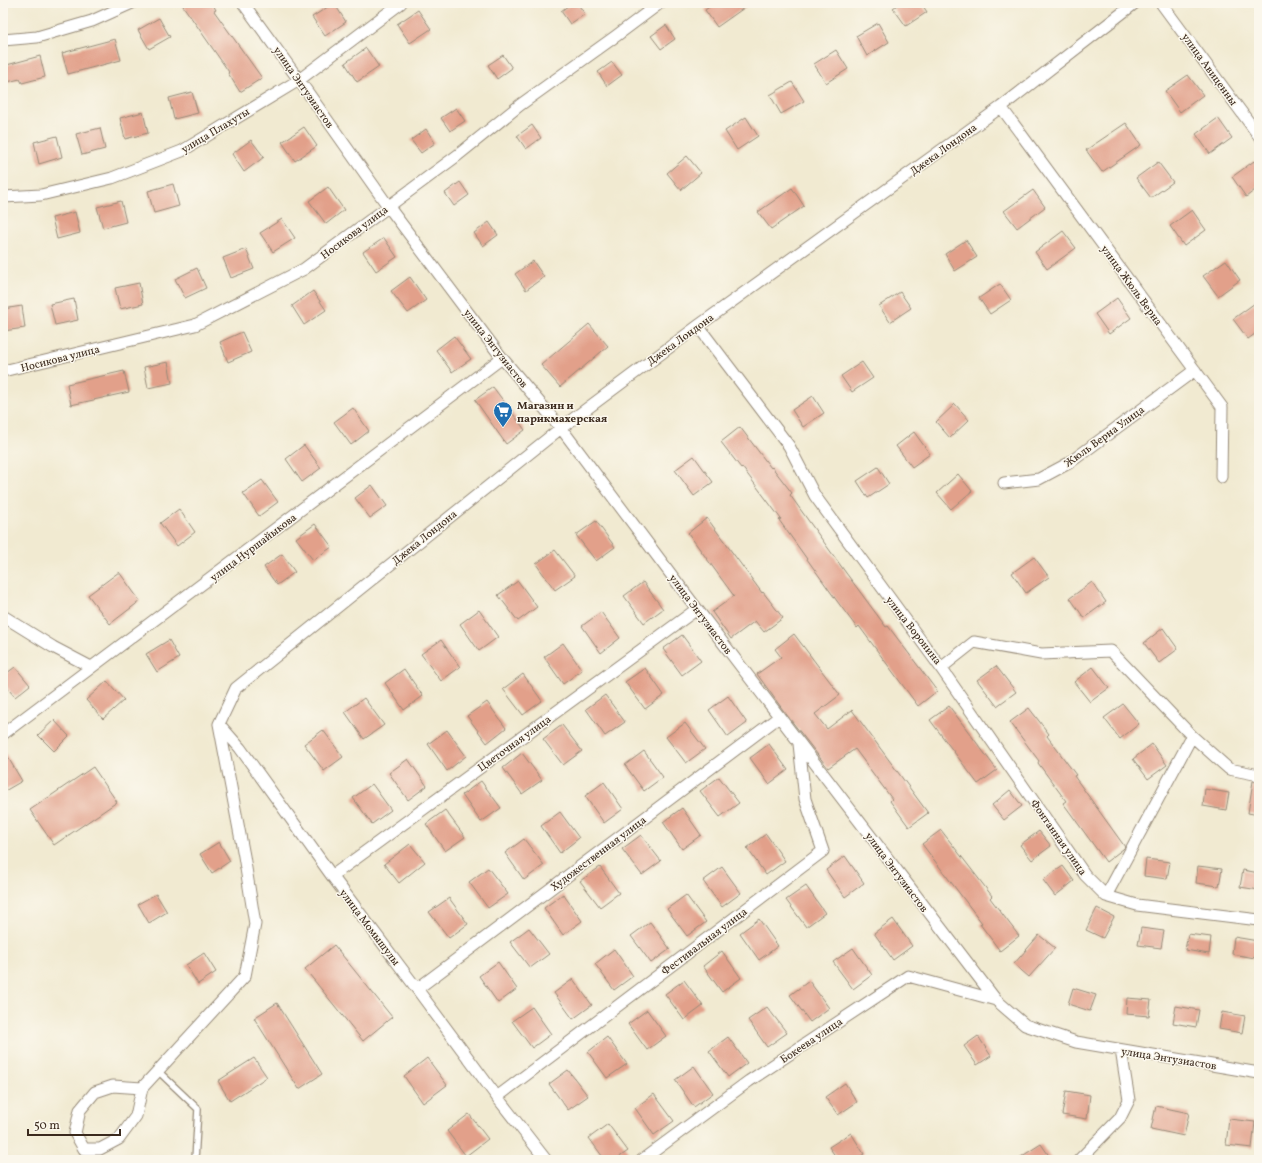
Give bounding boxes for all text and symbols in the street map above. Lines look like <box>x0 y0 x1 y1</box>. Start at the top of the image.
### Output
street label: улица Авиценны <box>1177 31 1240 109</box>
street label: улица Энтузиастов <box>269 44 337 132</box>
street label: улица Плахуты <box>179 105 253 158</box>
street label: Джека Лондона <box>907 120 981 180</box>
street label: Носикова улица <box>318 203 392 264</box>
street label: улица Жюль Верна <box>1096 243 1165 330</box>
street label: улица Энтузиастов <box>459 306 531 392</box>
street label: Джека Лондона <box>644 310 718 370</box>
street label: Носикова улица <box>19 342 102 377</box>
place label: Магазин и парикмахерская <box>517 399 607 427</box>
supermarket icon: Магазин и парикмахерская <box>492 400 514 428</box>
street label: Жюль Верна Улица <box>1062 403 1149 472</box>
street label: Джека Лондона <box>389 507 461 569</box>
street label: улица Нуршайыкова <box>208 510 301 586</box>
street label: улица Энтузиастов <box>665 572 735 658</box>
street label: улица Воронина <box>881 593 945 669</box>
street label: Цветочная улица <box>475 712 555 776</box>
street label: Фонтанная улица <box>1026 797 1090 879</box>
street label: Художественная улица <box>548 813 650 895</box>
street label: улица Энтузиастов <box>861 830 931 916</box>
street label: улица Момышулы <box>335 887 403 969</box>
street label: Фестивальная улица <box>659 905 751 980</box>
street label: Бокеева улица <box>778 1015 846 1068</box>
street label: улица Энтузиастов <box>1120 1045 1218 1075</box>
scale bar <box>28 1111 120 1137</box>
text: 50 m <box>34 1118 60 1134</box>

